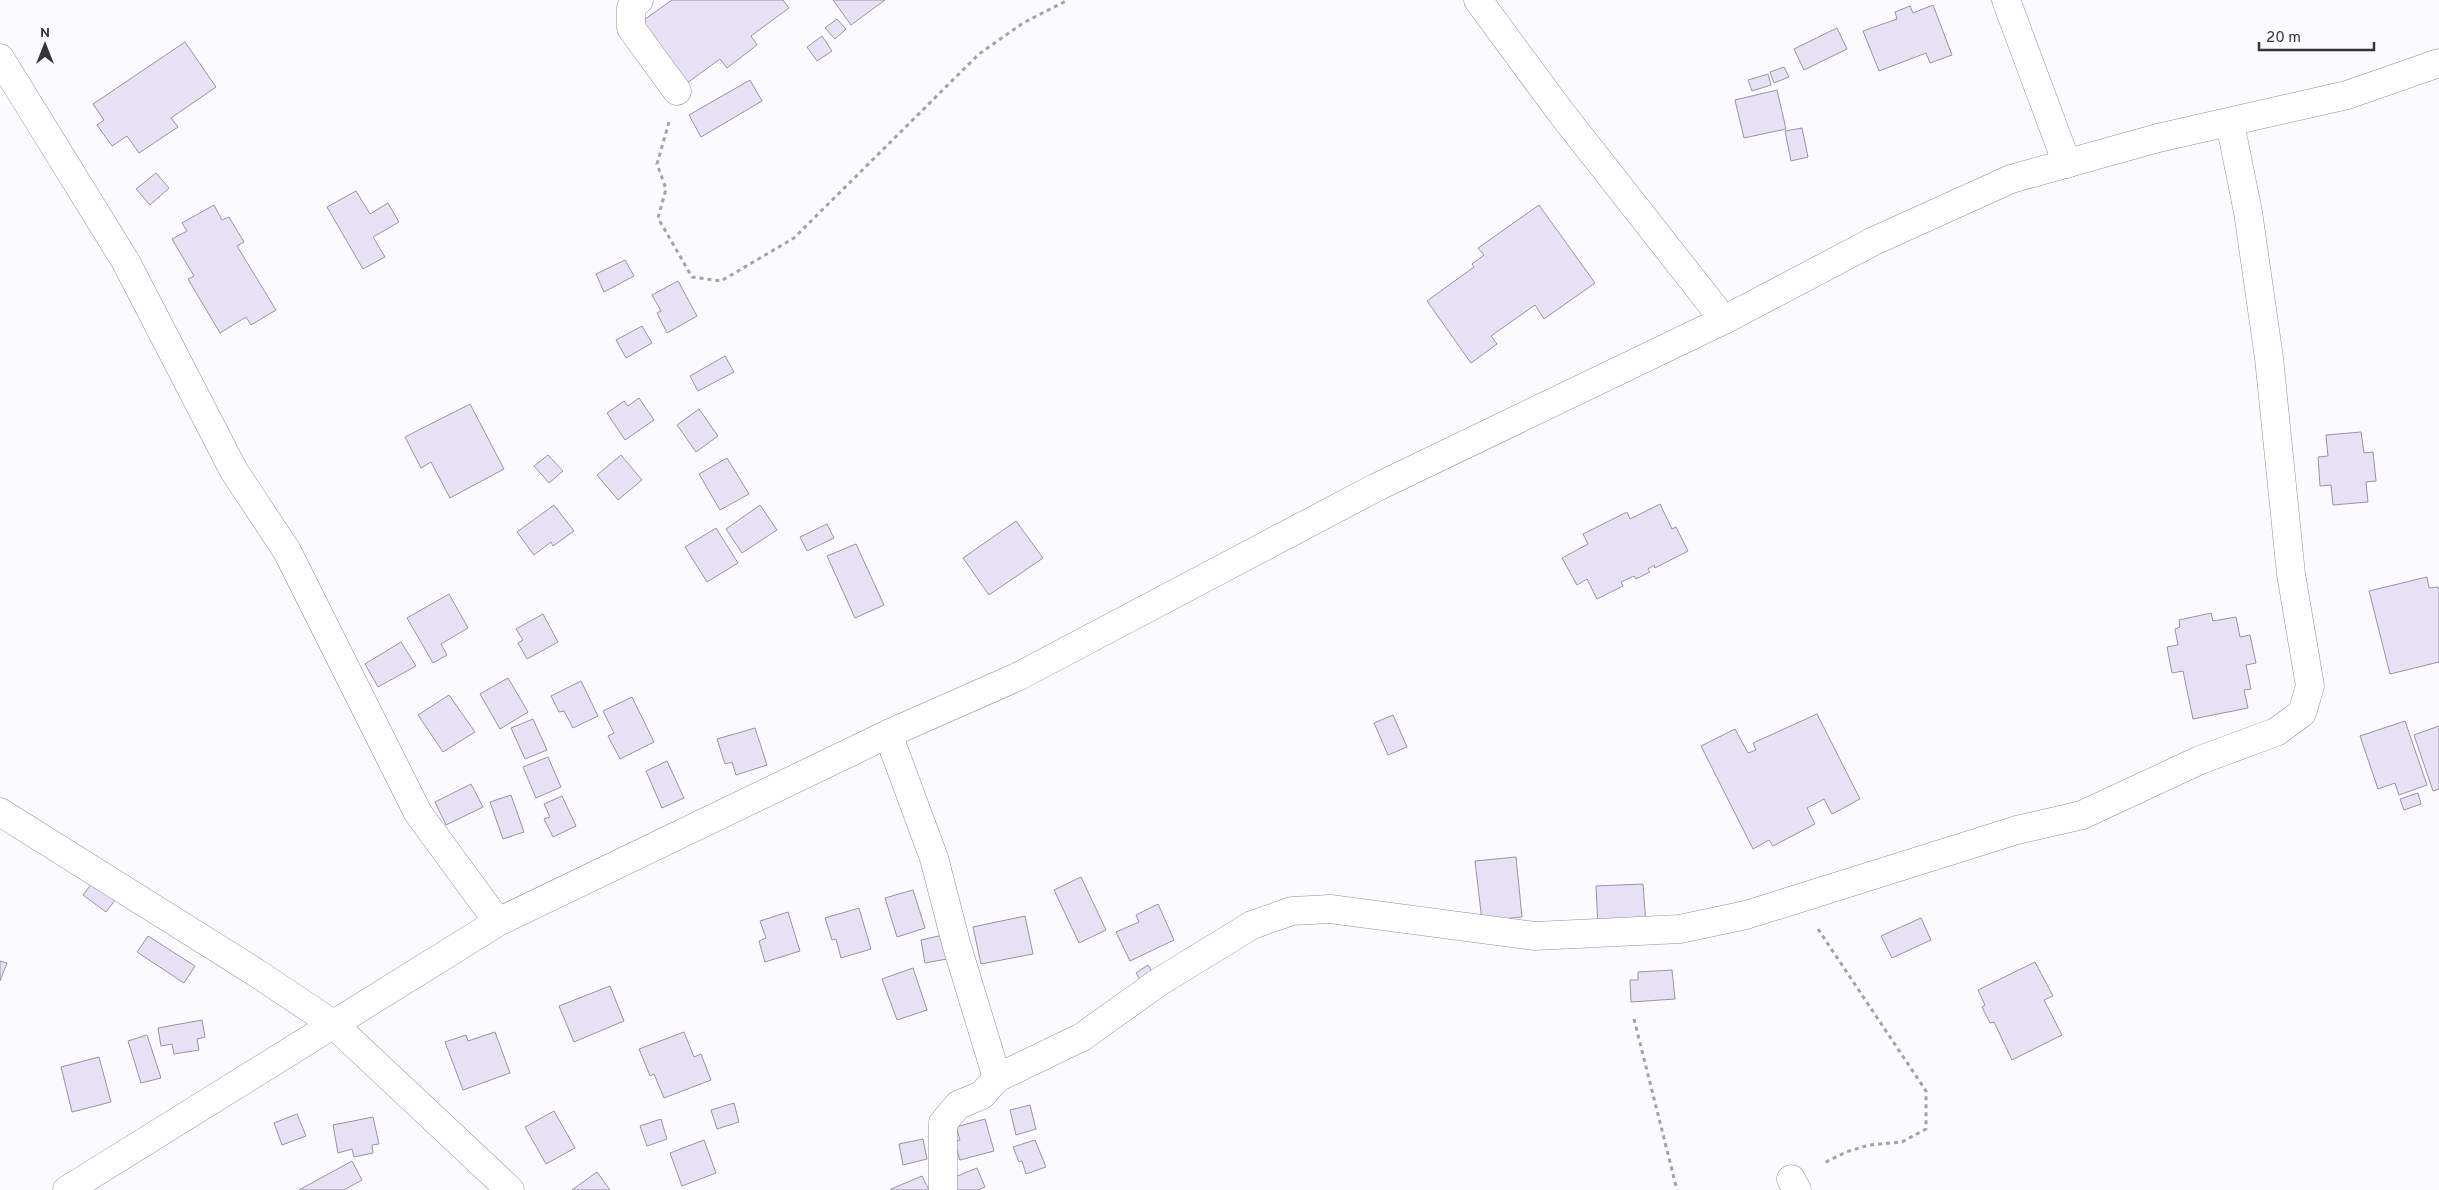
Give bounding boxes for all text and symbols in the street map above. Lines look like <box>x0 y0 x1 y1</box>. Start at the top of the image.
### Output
north arrow <box>20 20 70 70</box>
scale bar <box>2259 20 2374 52</box>
text: N <box>40 25 50 42</box>
text: 20 m <box>2266 29 2301 48</box>

